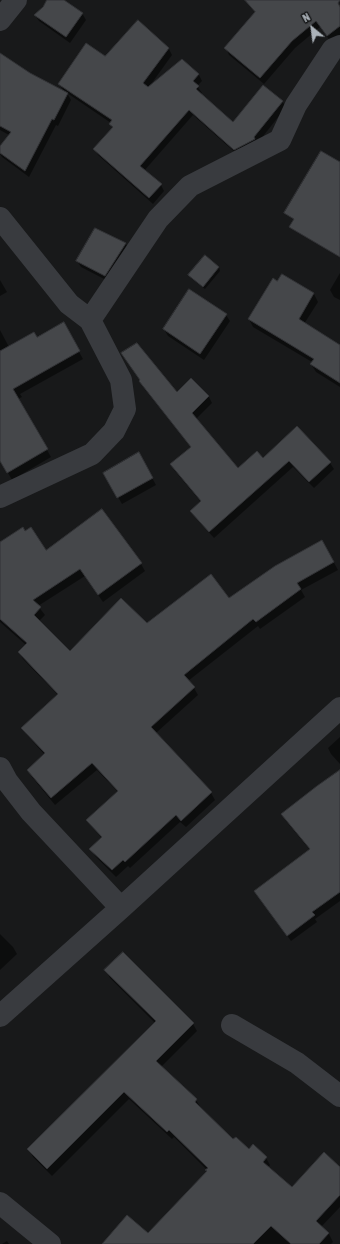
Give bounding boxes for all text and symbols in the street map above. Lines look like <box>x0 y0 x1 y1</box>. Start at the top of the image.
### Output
north arrow <box>292 8 332 48</box>
text: N <box>300 11 312 24</box>

